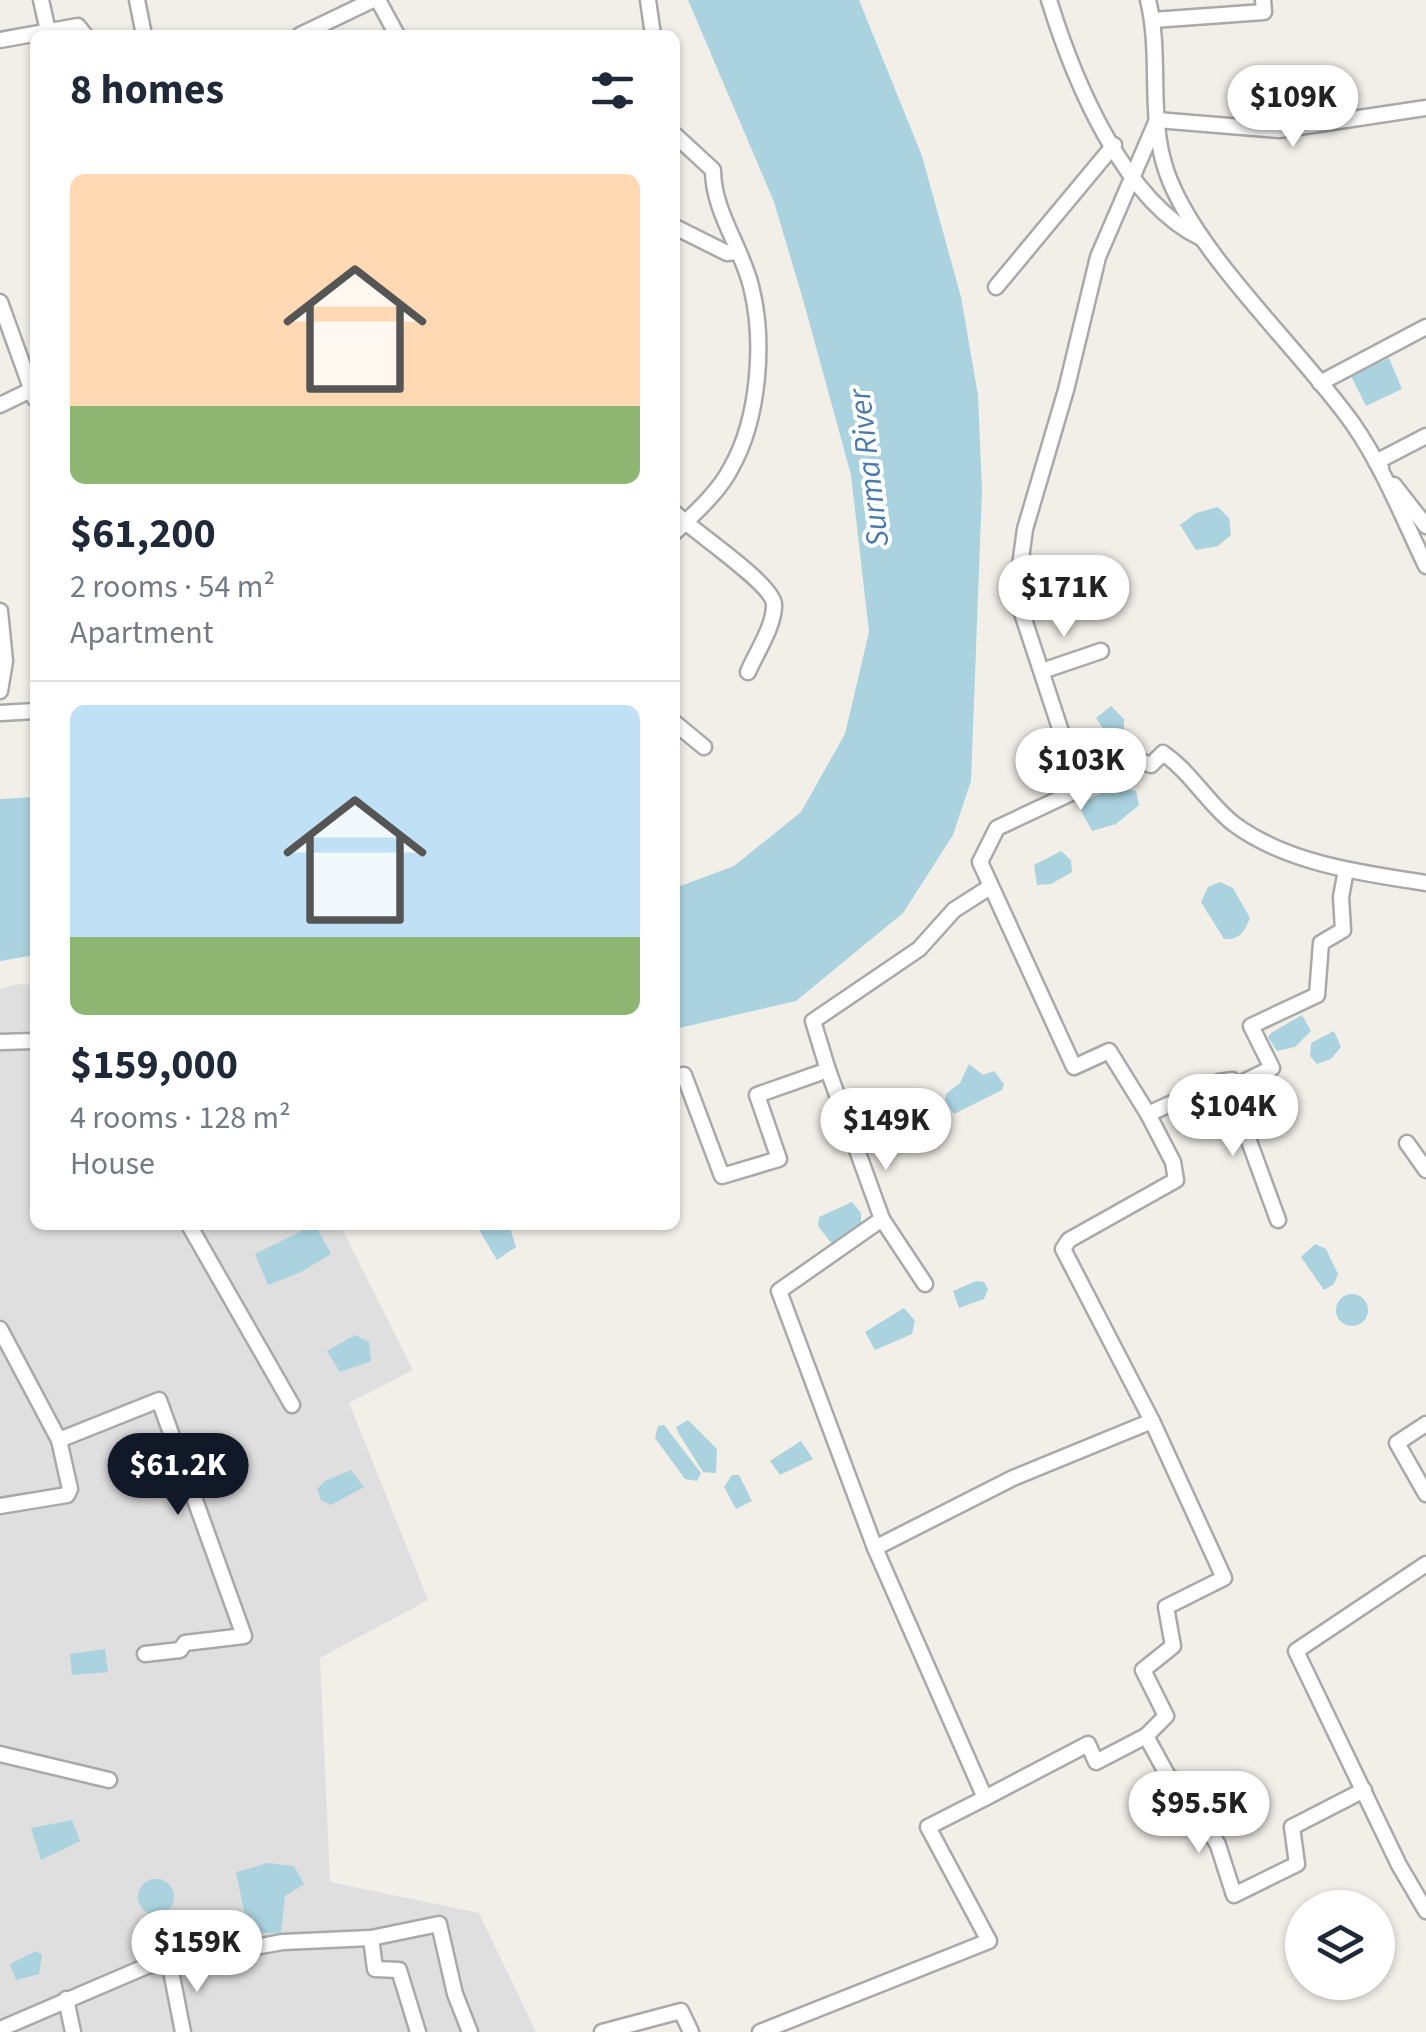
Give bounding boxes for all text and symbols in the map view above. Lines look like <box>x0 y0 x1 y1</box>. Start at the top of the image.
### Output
text: 8 homes <box>70 60 224 120</box>
icon: filters <box>585 63 640 118</box>
pin: $109K <box>1223 65 1363 150</box>
text: $109K <box>1249 74 1337 120</box>
icon: home <box>265 239 445 419</box>
water label: Surma River <box>836 384 901 550</box>
text: $61,200 <box>70 504 216 564</box>
pin: $171K <box>994 555 1134 640</box>
text: 2 rooms · 54 m² <box>70 564 275 610</box>
text: $171K <box>1020 564 1108 610</box>
text: Apartment <box>70 610 213 656</box>
pin: $103K <box>1011 728 1151 813</box>
text: $103K <box>1037 737 1125 783</box>
icon: home <box>265 770 445 950</box>
text: $159,000 <box>70 1035 238 1095</box>
pin: $104K <box>1163 1074 1303 1159</box>
text: $104K <box>1189 1083 1277 1129</box>
pin: $149K <box>816 1088 956 1173</box>
text: 4 rooms · 128 m² <box>70 1095 291 1141</box>
text: $149K <box>842 1097 930 1143</box>
text: House <box>70 1141 155 1187</box>
pin: $61.2K <box>97 1433 259 1518</box>
text: $61.2K <box>130 1442 226 1488</box>
pin: $95.5K <box>1118 1771 1280 1856</box>
text: $95.5K <box>1151 1780 1247 1826</box>
map controls <box>1285 1890 1395 2000</box>
button: layers <box>1285 1890 1395 2000</box>
pin: $159K <box>127 1910 267 1995</box>
text: $159K <box>153 1919 241 1965</box>

